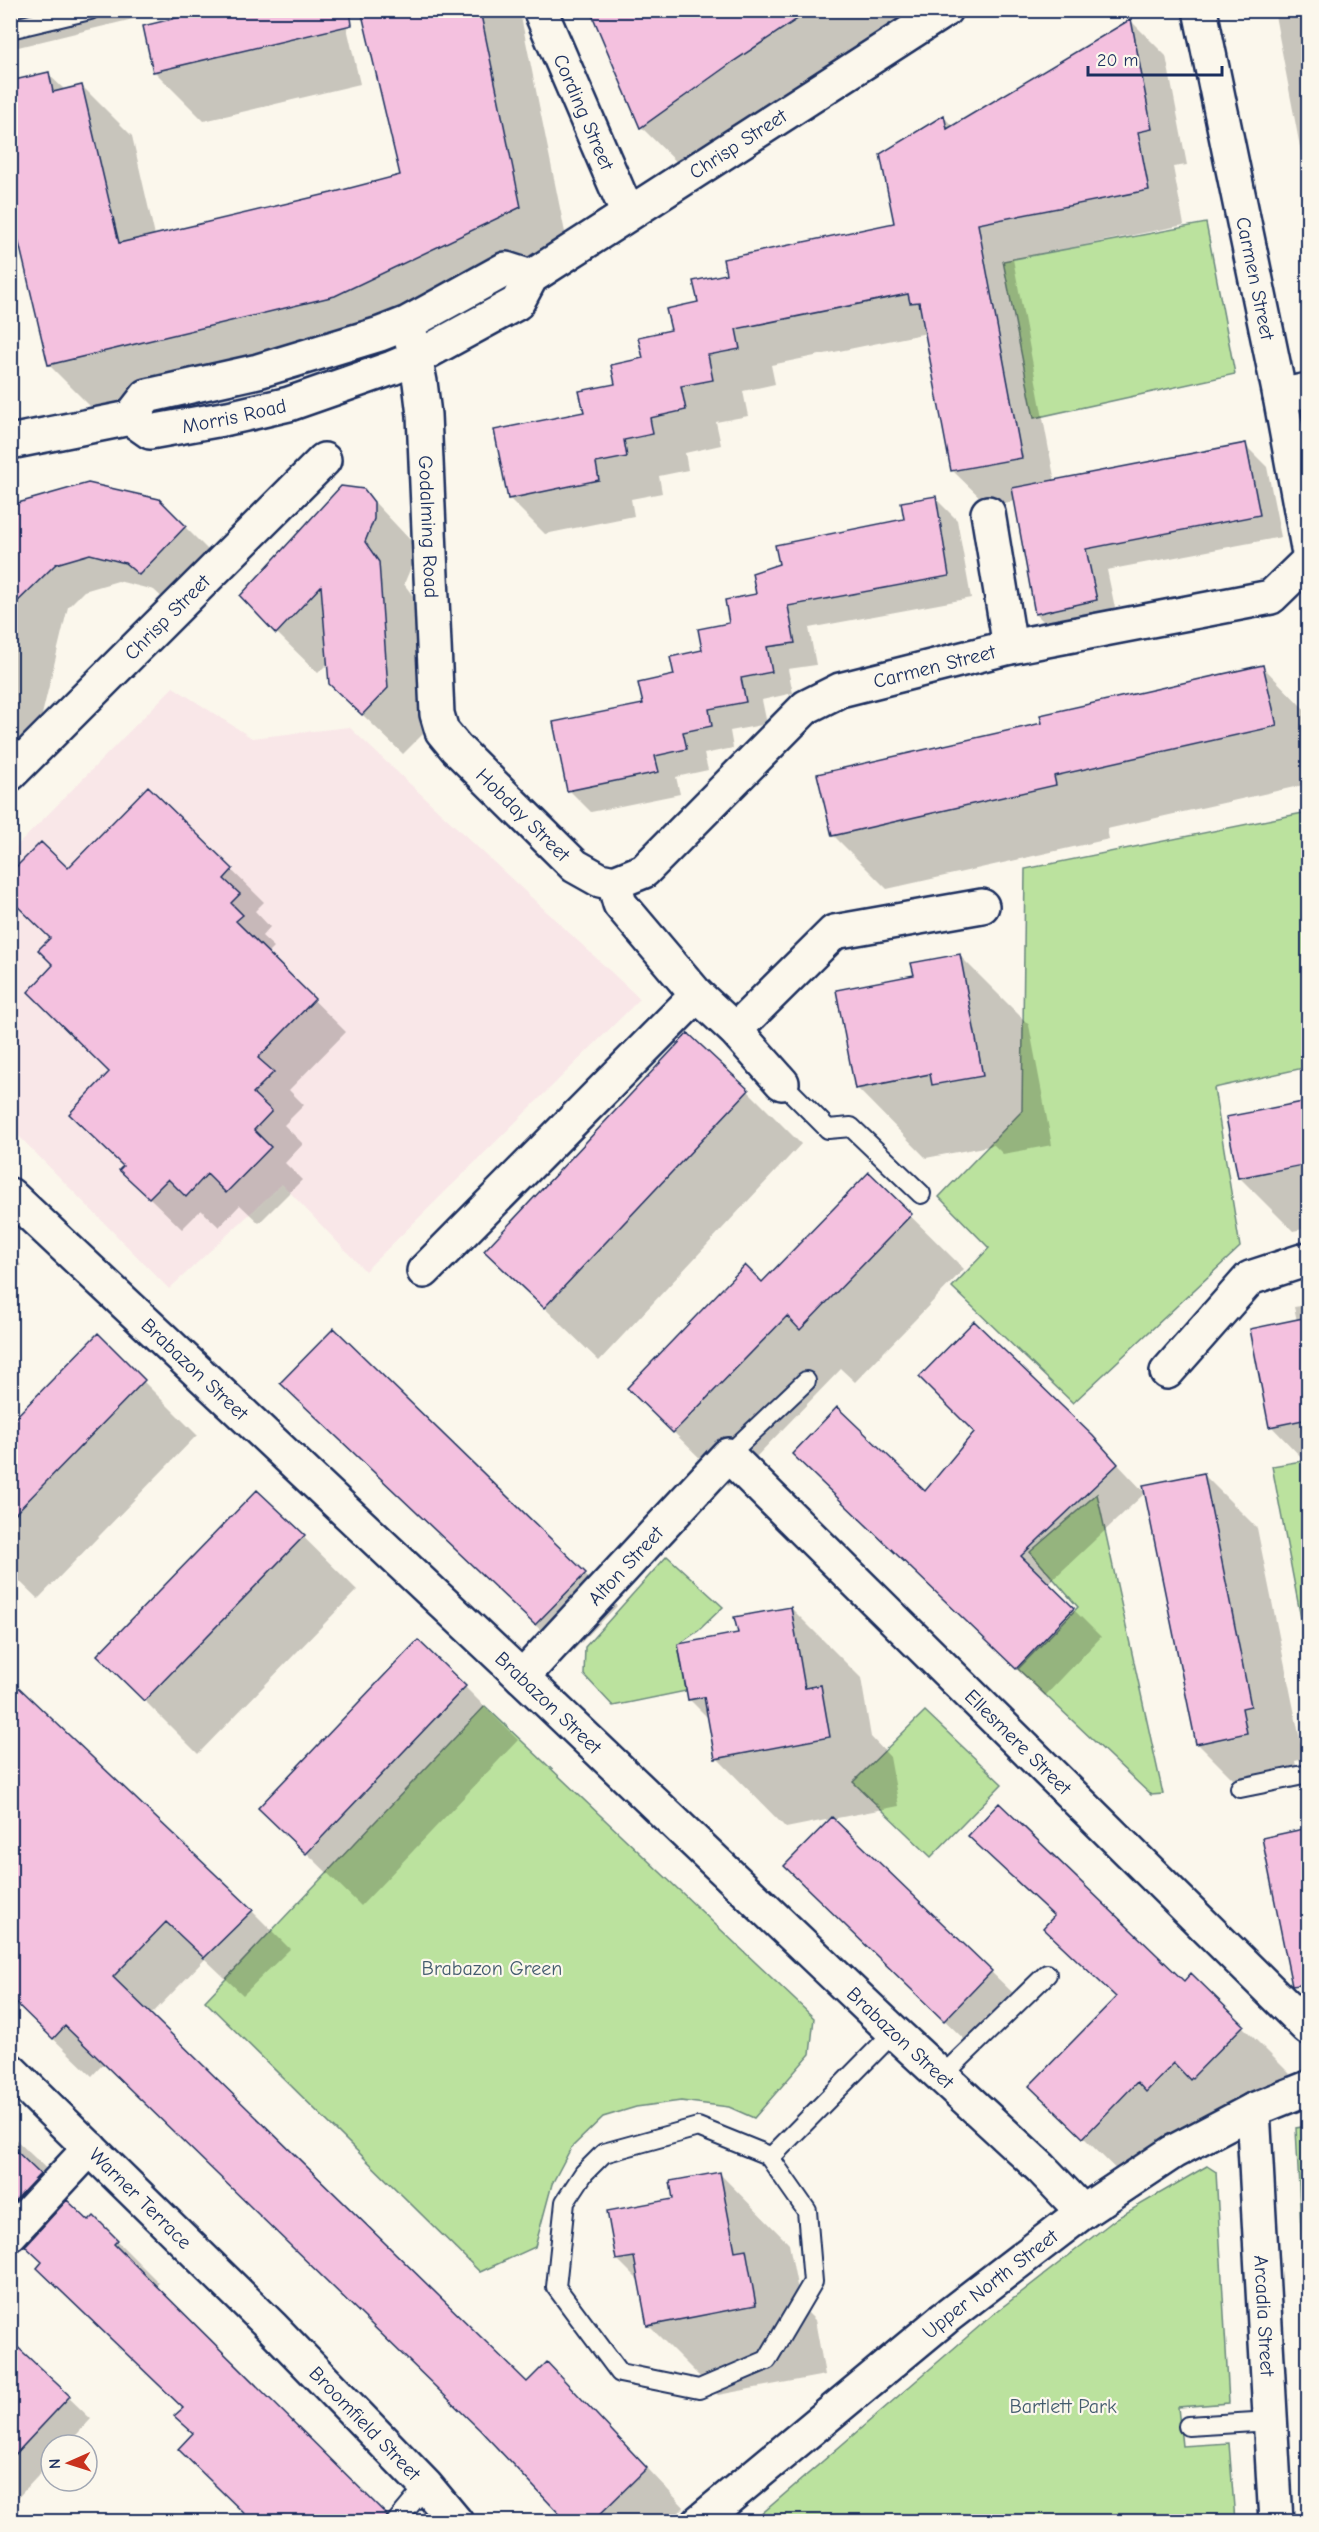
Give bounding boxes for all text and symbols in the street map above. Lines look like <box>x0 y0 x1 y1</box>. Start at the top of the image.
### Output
scale bar <box>1088 39 1222 77</box>
text: 20 m <box>1097 50 1138 71</box>
street label: Cording Street <box>548 51 619 175</box>
street label: Chrisp Street <box>685 104 792 184</box>
street label: Carmen Street <box>1231 215 1279 343</box>
street label: Morris Road <box>180 394 289 438</box>
street label: Godalming Road <box>414 455 443 599</box>
street label: Chrisp Street <box>120 569 216 665</box>
street label: Carmen Street <box>871 640 999 693</box>
street label: Hobday Street <box>471 764 575 867</box>
street label: Brabazon Street <box>136 1314 254 1426</box>
street label: Alton Street <box>583 1521 669 1610</box>
street label: Brabazon Street <box>490 1647 607 1760</box>
street label: Ellesmere Street <box>960 1685 1077 1801</box>
park label: Brabazon Green <box>422 1957 562 1980</box>
street label: Brabazon Street <box>842 1982 959 2094</box>
street label: Warner Terrace <box>84 2143 196 2254</box>
street label: Upper North Street <box>918 2224 1063 2344</box>
street label: Arcadia Street <box>1249 2255 1279 2378</box>
street label: Broomfield Street <box>305 2362 426 2486</box>
park label: Bartlett Park <box>1009 2395 1117 2418</box>
north arrow <box>39 2433 99 2493</box>
text: N <box>46 2458 64 2469</box>

